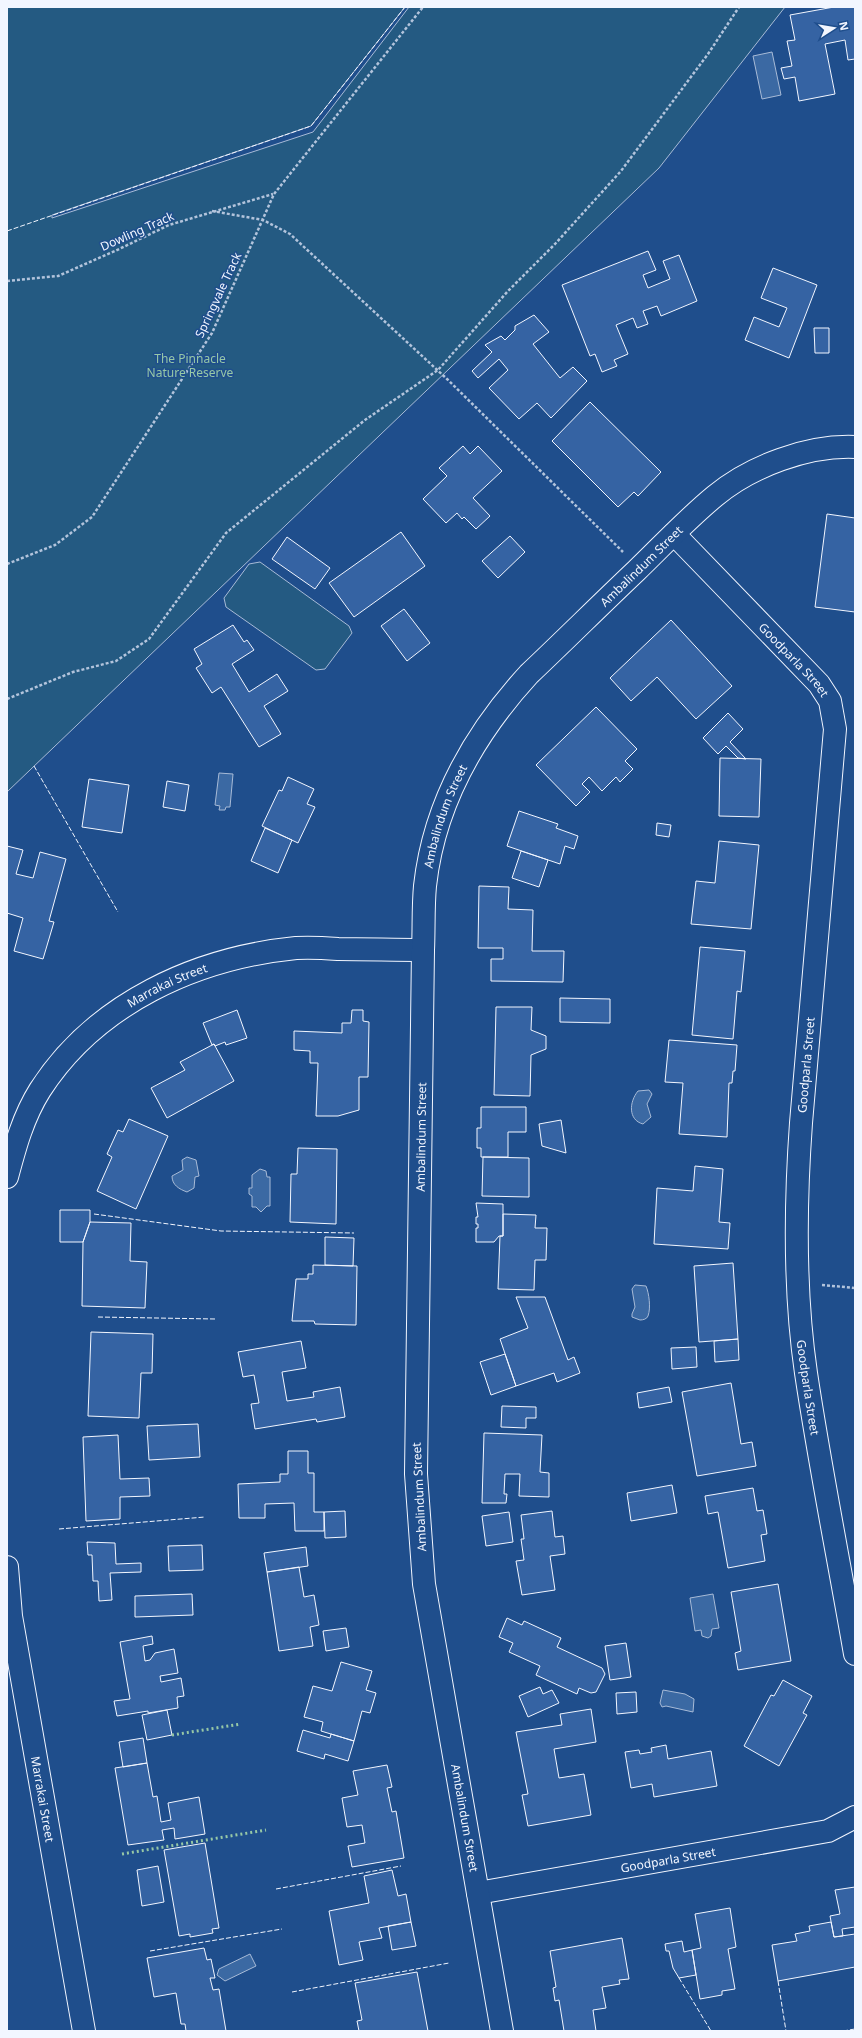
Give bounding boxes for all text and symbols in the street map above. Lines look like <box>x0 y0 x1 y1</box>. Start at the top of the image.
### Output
north arrow <box>814 8 854 48</box>
text: N <box>836 20 853 32</box>
street label: Dowling Track <box>97 207 177 255</box>
street label: Springvale Track <box>191 249 245 340</box>
park label: The Pinnacle Nature Reserve <box>147 350 234 381</box>
street label: Ambalindum Street <box>596 521 686 610</box>
street label: Goodparla Street <box>755 619 834 701</box>
street label: Ambalindum Street <box>419 761 471 869</box>
street label: Marrakai Street <box>123 959 210 1011</box>
street label: Goodparla Street <box>793 1016 819 1114</box>
street label: Ambalindum Street <box>411 1082 430 1192</box>
street label: Goodparla Street <box>793 1339 824 1437</box>
street label: Ambalindum Street <box>408 1441 430 1552</box>
street label: Marrakai Street <box>27 1755 59 1844</box>
street label: Ambalindum Street <box>447 1763 483 1874</box>
street label: Goodparla Street <box>619 1842 718 1876</box>

